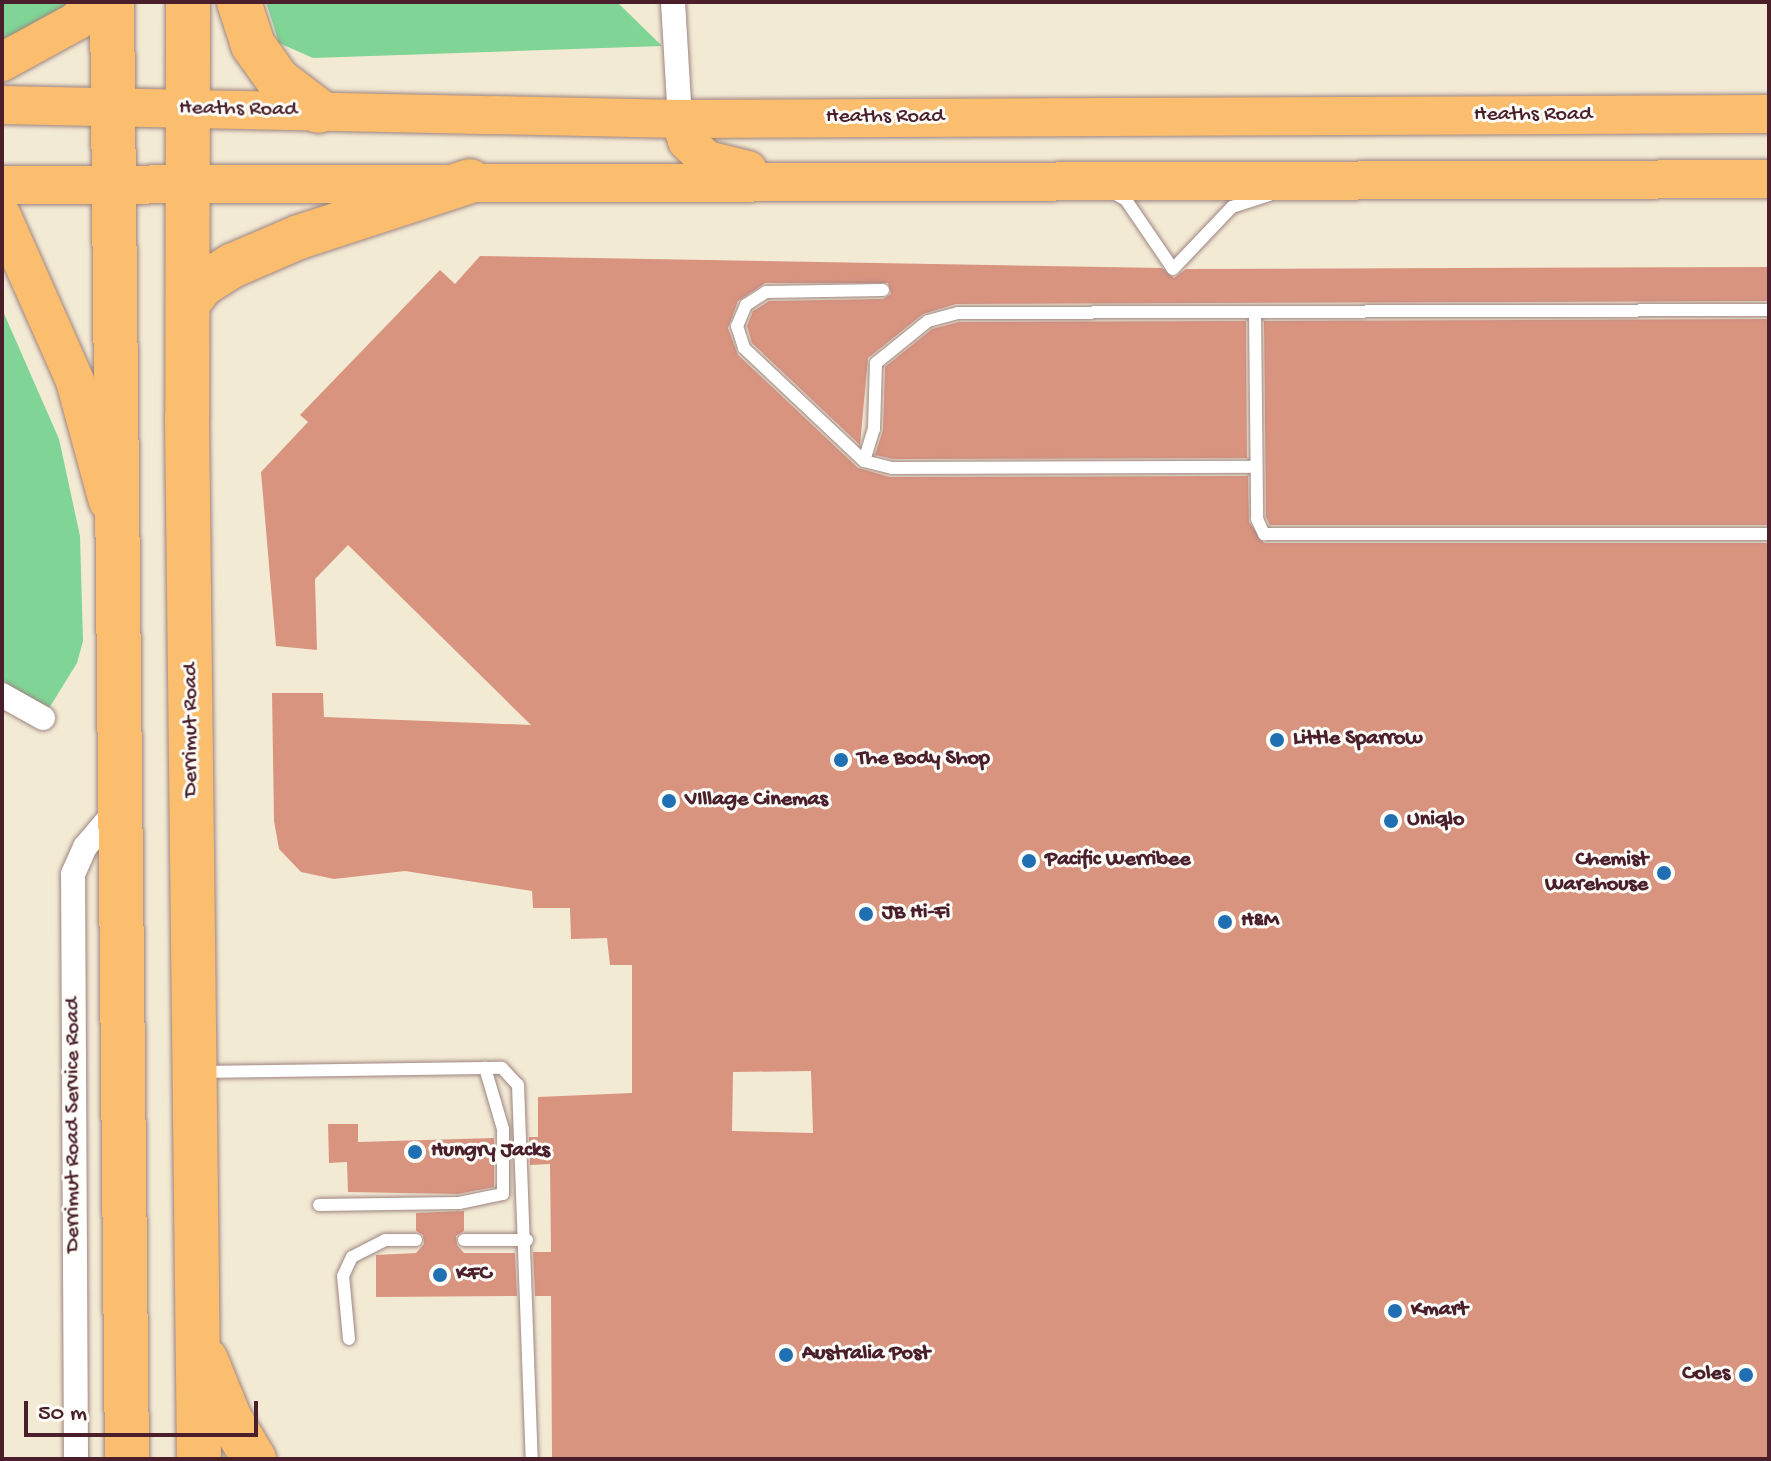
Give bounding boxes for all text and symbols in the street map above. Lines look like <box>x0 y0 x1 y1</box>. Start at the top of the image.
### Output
street label: Heaths Road <box>179 96 297 124</box>
street label: Heaths Road <box>1474 103 1592 129</box>
street label: Heaths Road <box>826 105 944 131</box>
street label: Derrimut Road <box>179 663 205 797</box>
place label: Little Sparrow <box>1293 727 1422 753</box>
marker: Little Sparrow <box>1268 731 1286 749</box>
place label: The Body Shop <box>857 747 990 773</box>
marker: The Body Shop <box>832 751 850 769</box>
place label: VIllage Cinemas <box>685 788 828 814</box>
marker: VIllage Cinemas <box>660 792 678 810</box>
place label: Uniqlo <box>1407 808 1464 834</box>
marker: Uniqlo <box>1382 812 1400 830</box>
place label: Chemist Warehouse <box>1545 847 1648 898</box>
place label: Pacific Werribee <box>1045 848 1191 874</box>
marker: Pacific Werribee <box>1020 852 1038 870</box>
marker: Chemist Warehouse <box>1655 864 1673 882</box>
place label: JB Hi-Fi <box>882 901 950 927</box>
marker: JB Hi-Fi <box>857 905 875 923</box>
place label: H&M <box>1241 909 1279 935</box>
marker: H&M <box>1216 913 1234 931</box>
street label: Derrimut Road Service Road <box>61 997 87 1253</box>
place label: Hungry Jacks <box>431 1139 550 1165</box>
marker: Hungry Jacks <box>406 1143 424 1161</box>
place label: KFC <box>456 1262 491 1288</box>
marker: KFC <box>431 1266 449 1284</box>
place label: Kmart <box>1411 1298 1468 1324</box>
marker: Kmart <box>1386 1302 1404 1320</box>
place label: Australia Post <box>802 1342 930 1368</box>
marker: Australia Post <box>777 1346 795 1364</box>
place label: Coles <box>1682 1362 1730 1388</box>
marker: Coles <box>1737 1366 1755 1384</box>
scale bar <box>28 1385 262 1435</box>
text: 50 m <box>38 1400 87 1429</box>

